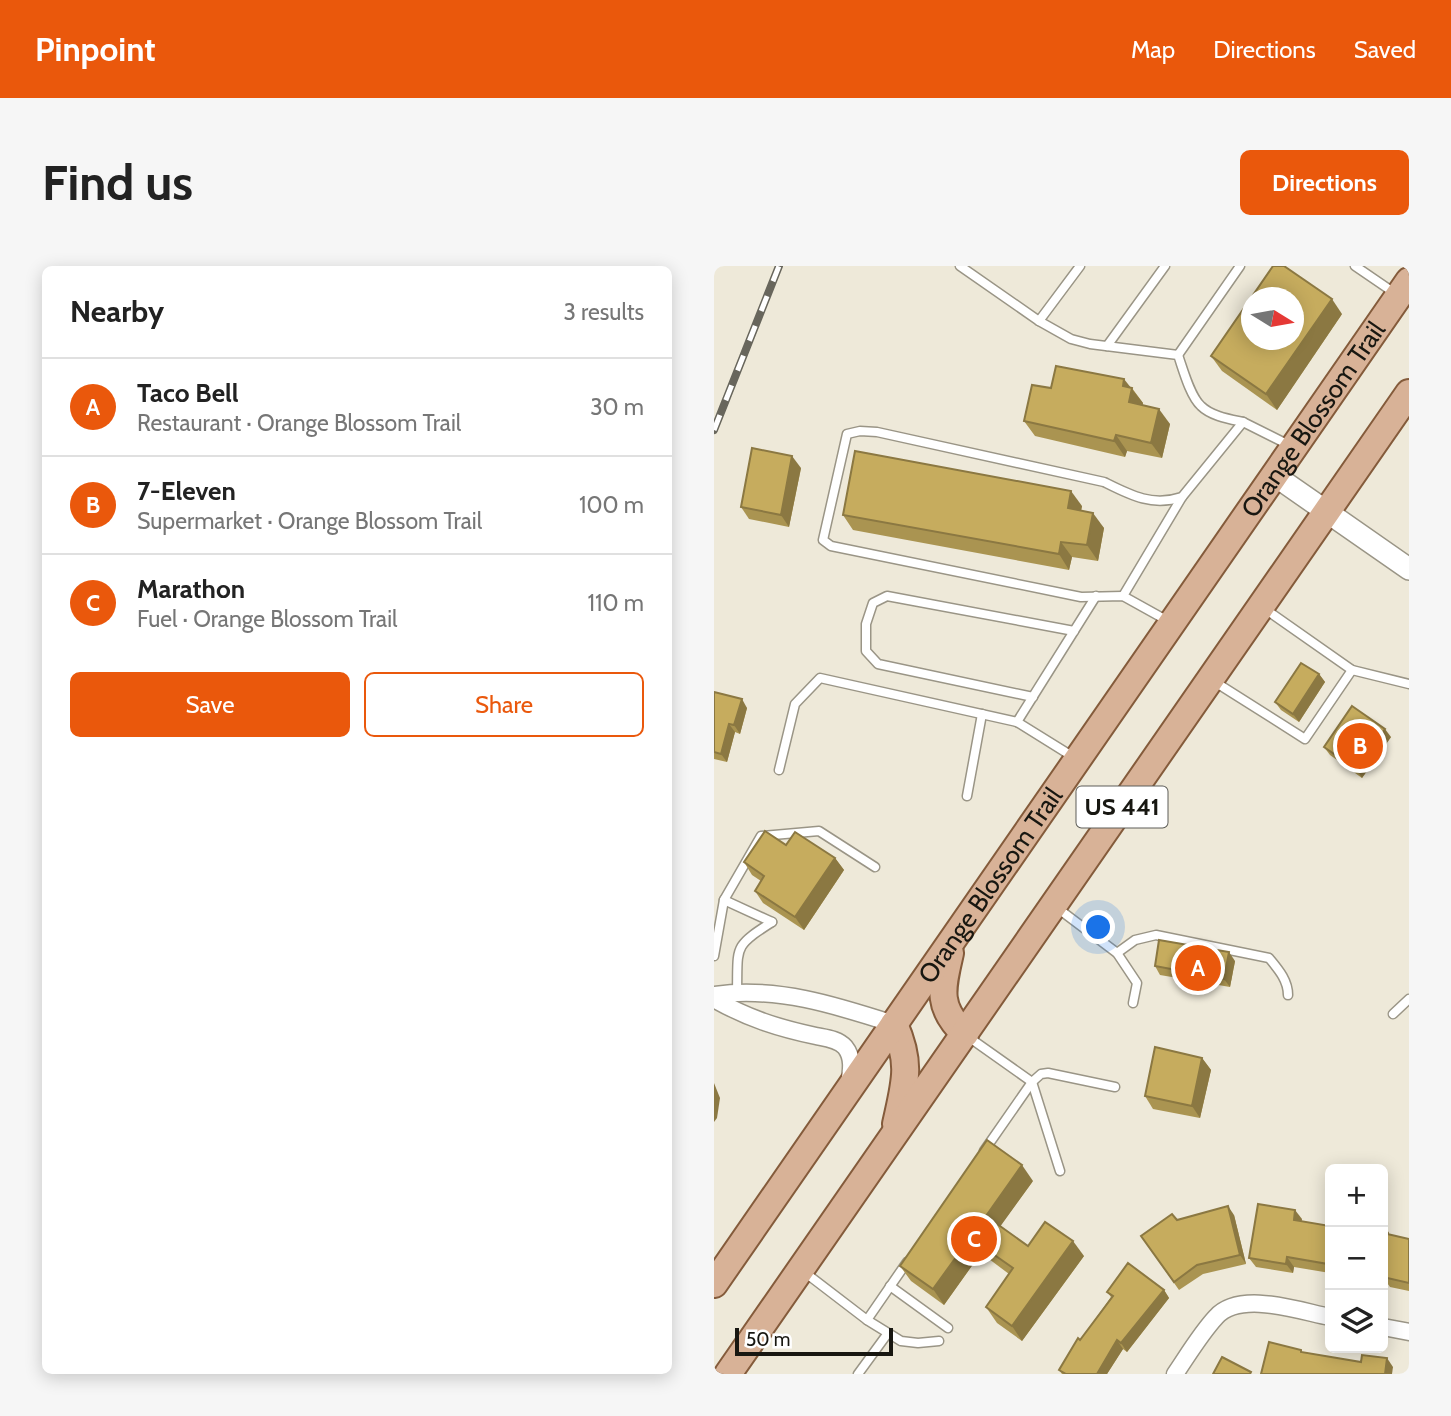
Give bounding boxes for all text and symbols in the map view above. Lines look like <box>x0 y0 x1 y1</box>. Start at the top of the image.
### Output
text: Pinpoint <box>35 29 156 69</box>
text: Map <box>1131 35 1175 64</box>
text: Directions <box>1213 35 1316 64</box>
text: Saved <box>1354 35 1416 64</box>
button: Directions <box>1240 150 1409 215</box>
text: Find us <box>42 153 193 212</box>
north arrow <box>1241 287 1304 350</box>
text: Nearby <box>70 293 164 330</box>
text: 3 results <box>563 298 644 326</box>
street label: Orange Blossom Trail <box>1234 315 1392 523</box>
text: Taco Bell <box>137 377 239 409</box>
text: A <box>86 393 100 421</box>
text: 30 m <box>590 393 644 421</box>
text: Restaurant · Orange Blossom Trail <box>137 409 461 437</box>
text: 7-Eleven <box>137 475 236 507</box>
text: B <box>86 491 100 519</box>
text: 100 m <box>579 491 644 519</box>
text: Supermarket · Orange Blossom Trail <box>137 507 482 535</box>
text: Marathon <box>137 573 245 605</box>
text: C <box>86 589 100 617</box>
text: 110 m <box>588 589 644 617</box>
text: Fuel · Orange Blossom Trail <box>137 605 397 633</box>
button: Save <box>70 672 350 737</box>
button: Share <box>364 672 644 737</box>
pin: B <box>1337 720 1383 772</box>
street label: Orange Blossom Trail <box>911 781 1069 989</box>
road number: US 441 <box>1076 786 1167 828</box>
your location <box>1081 910 1115 944</box>
pin: A <box>1175 942 1221 994</box>
map controls <box>1325 1164 1388 1353</box>
button: + <box>1325 1164 1388 1227</box>
pin: C <box>951 1213 997 1265</box>
button: − <box>1325 1227 1388 1290</box>
button: layers <box>1325 1290 1388 1353</box>
scale bar <box>735 1325 892 1357</box>
text: 50 m <box>746 1328 790 1351</box>

